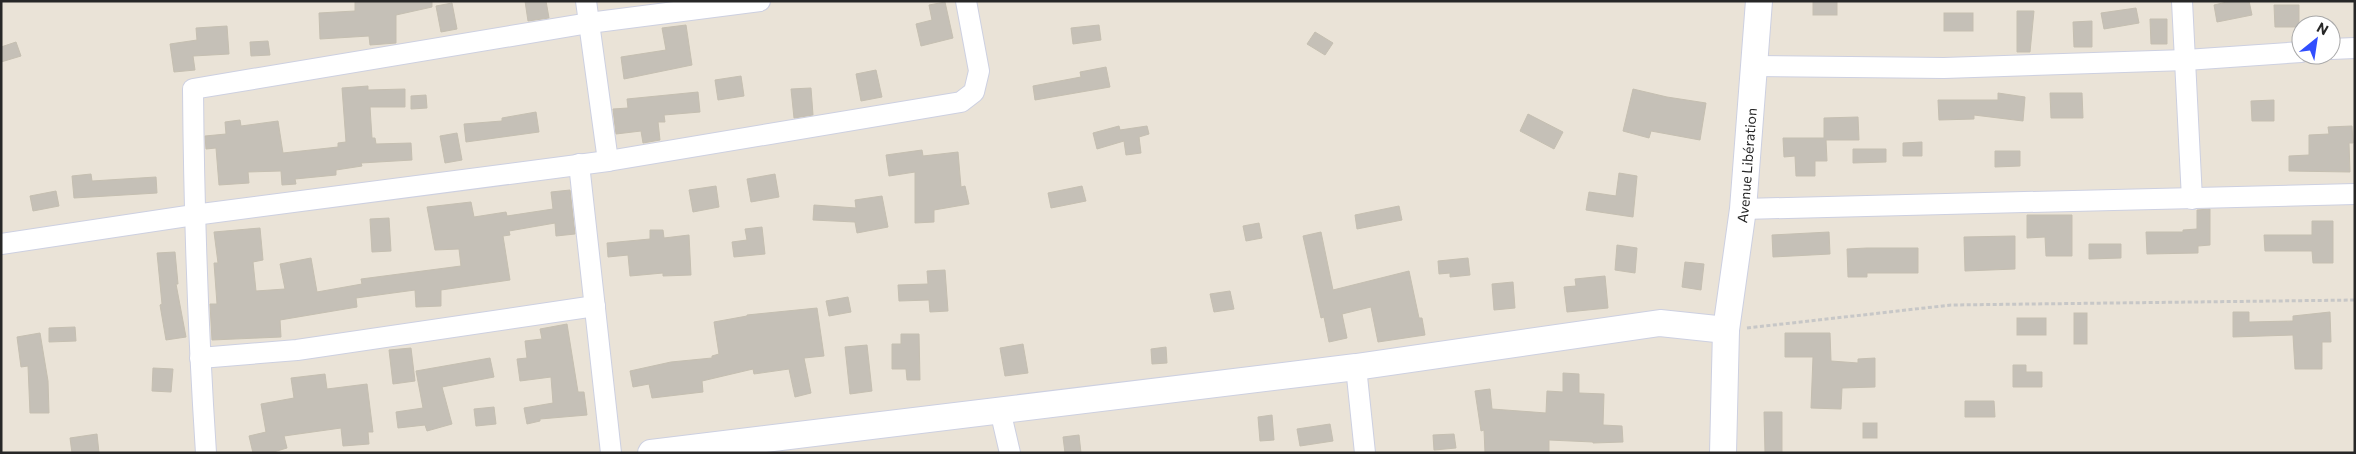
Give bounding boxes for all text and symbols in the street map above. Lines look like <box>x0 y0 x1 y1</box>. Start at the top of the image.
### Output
north arrow <box>2291 15 2341 65</box>
text: N <box>2314 18 2332 38</box>
street label: Avenue Libération <box>1733 107 1759 224</box>

